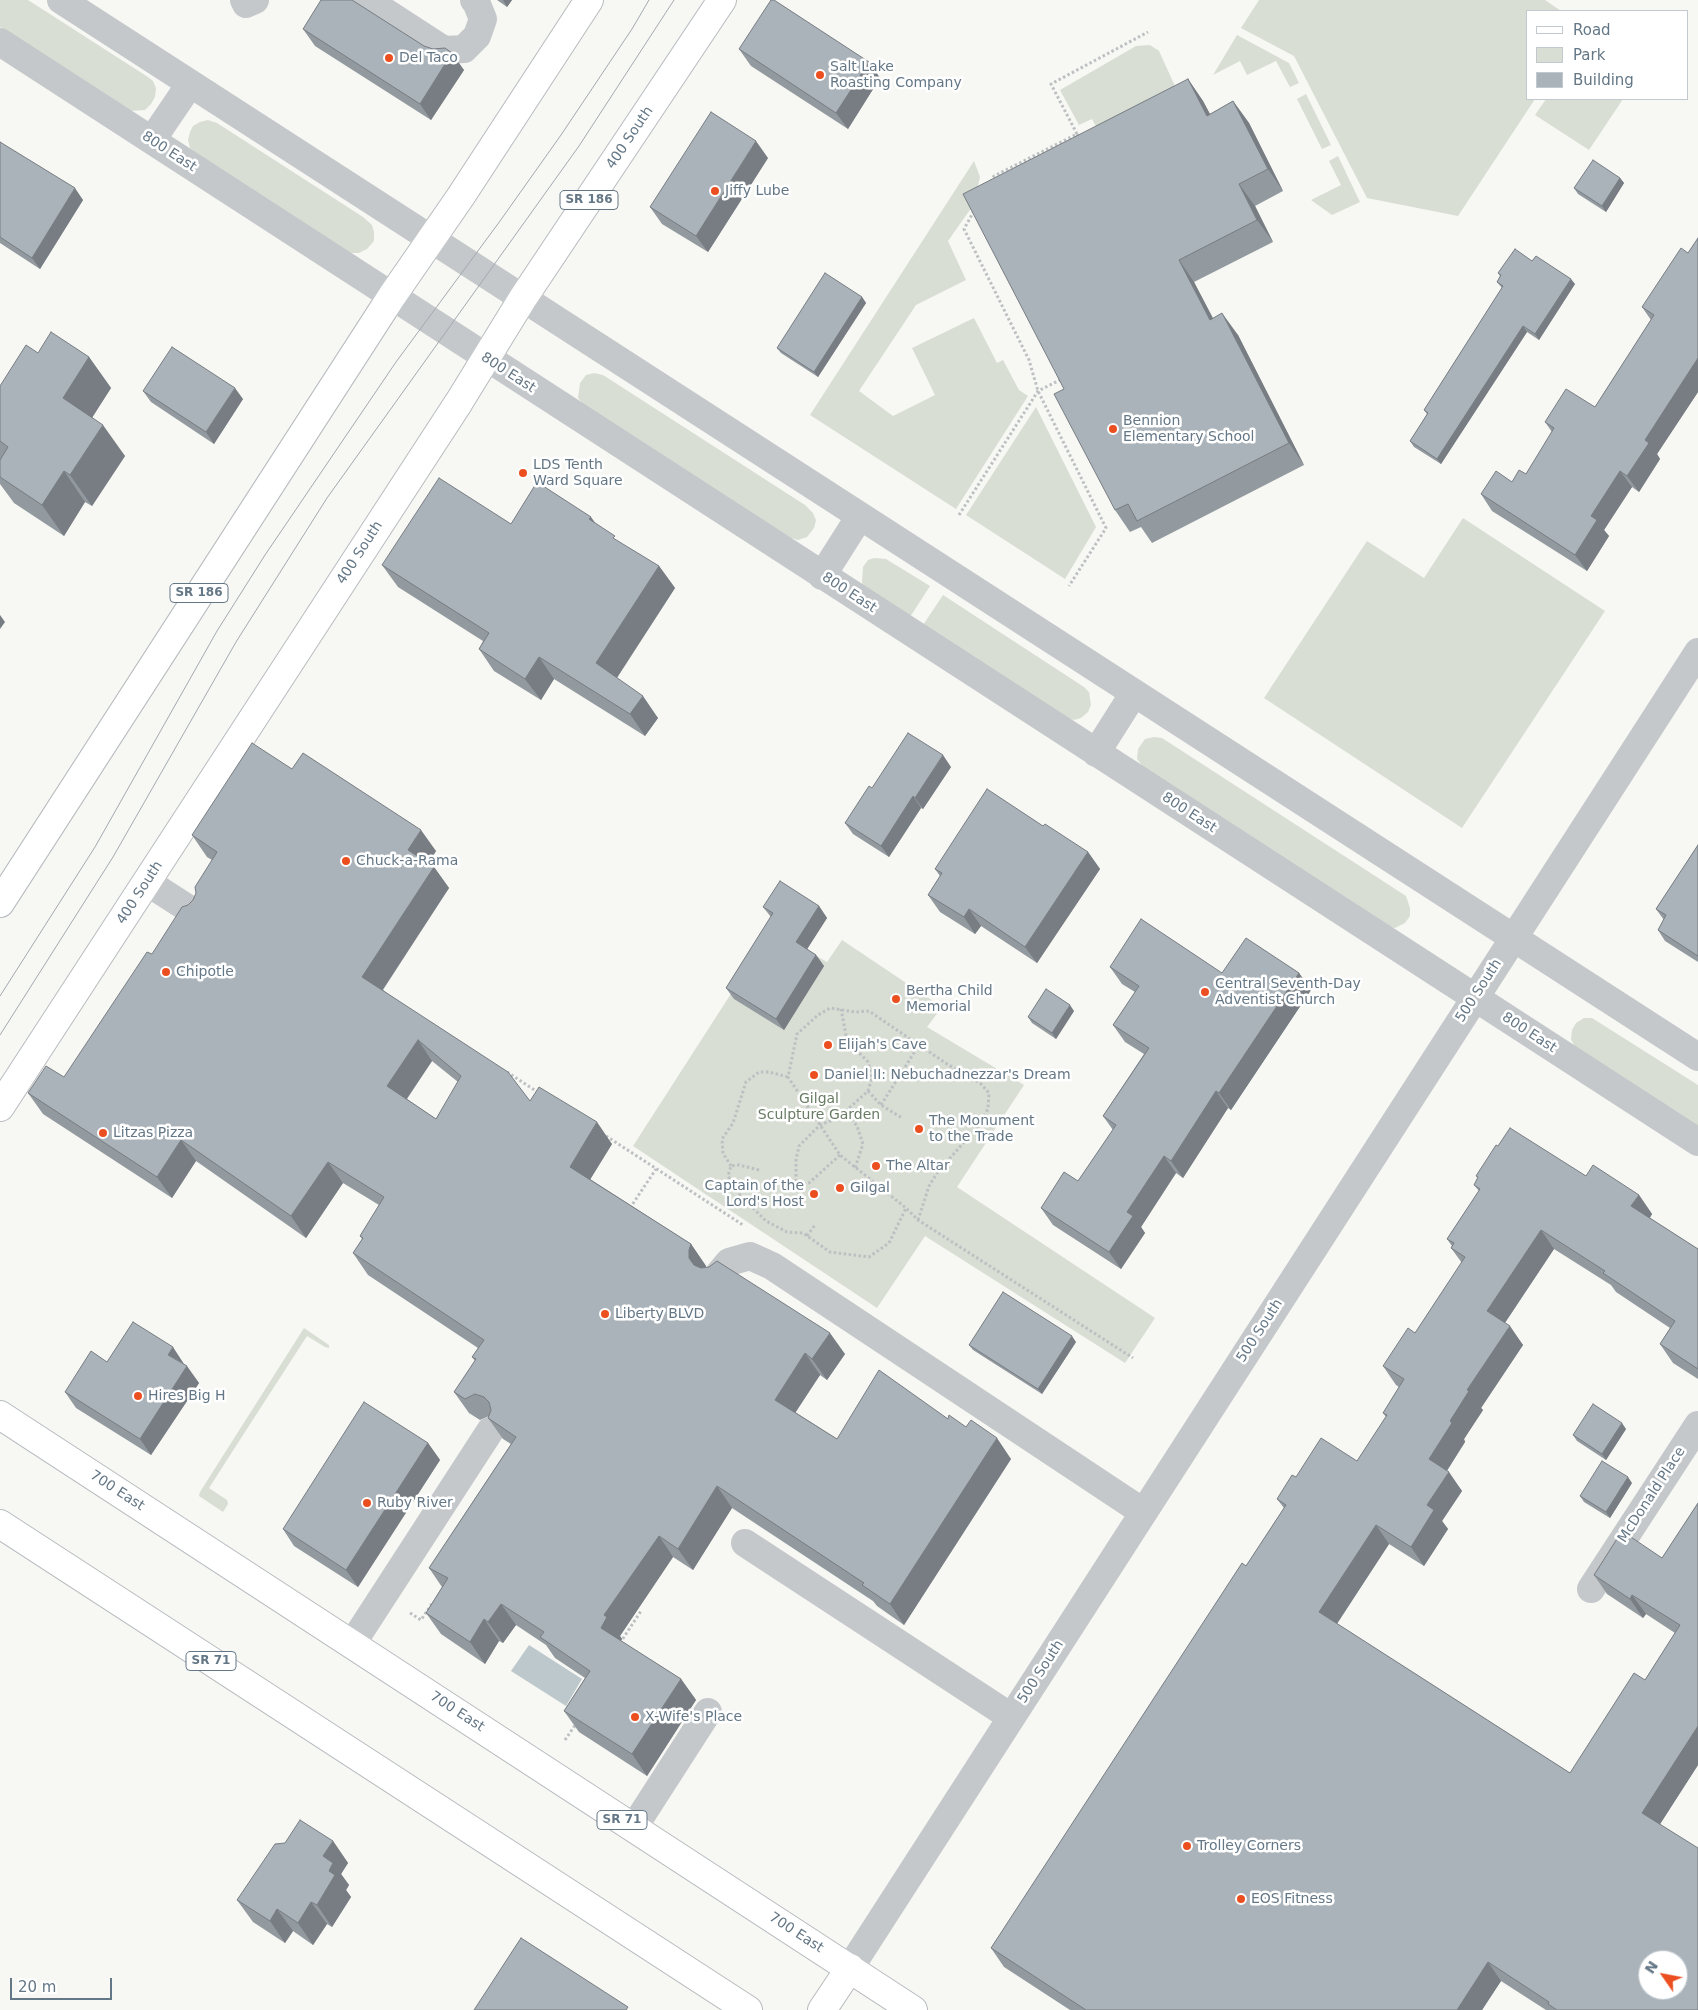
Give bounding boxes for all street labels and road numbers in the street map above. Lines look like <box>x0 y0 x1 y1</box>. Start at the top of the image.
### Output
street label: 400 South <box>603 104 657 172</box>
street label: 800 East <box>139 128 199 176</box>
road number: SR 186 <box>560 190 618 210</box>
street label: 800 East <box>478 349 538 397</box>
street label: 400 South <box>333 518 387 588</box>
street label: 800 East <box>819 569 879 617</box>
road number: SR 186 <box>170 584 228 602</box>
street label: 800 East <box>1159 789 1219 837</box>
street label: 400 South <box>113 858 167 928</box>
street label: 500 South <box>1452 956 1506 1026</box>
street label: 800 East <box>1499 1009 1559 1057</box>
street label: 500 South <box>1233 1296 1287 1366</box>
street label: McDonald Place <box>1615 1444 1689 1546</box>
street label: 700 East <box>87 1467 147 1515</box>
street label: 500 South <box>1014 1637 1068 1707</box>
road number: SR 71 <box>186 1652 236 1670</box>
street label: 700 East <box>427 1688 487 1736</box>
road number: SR 71 <box>597 1810 647 1830</box>
street label: 700 East <box>766 1909 826 1957</box>

